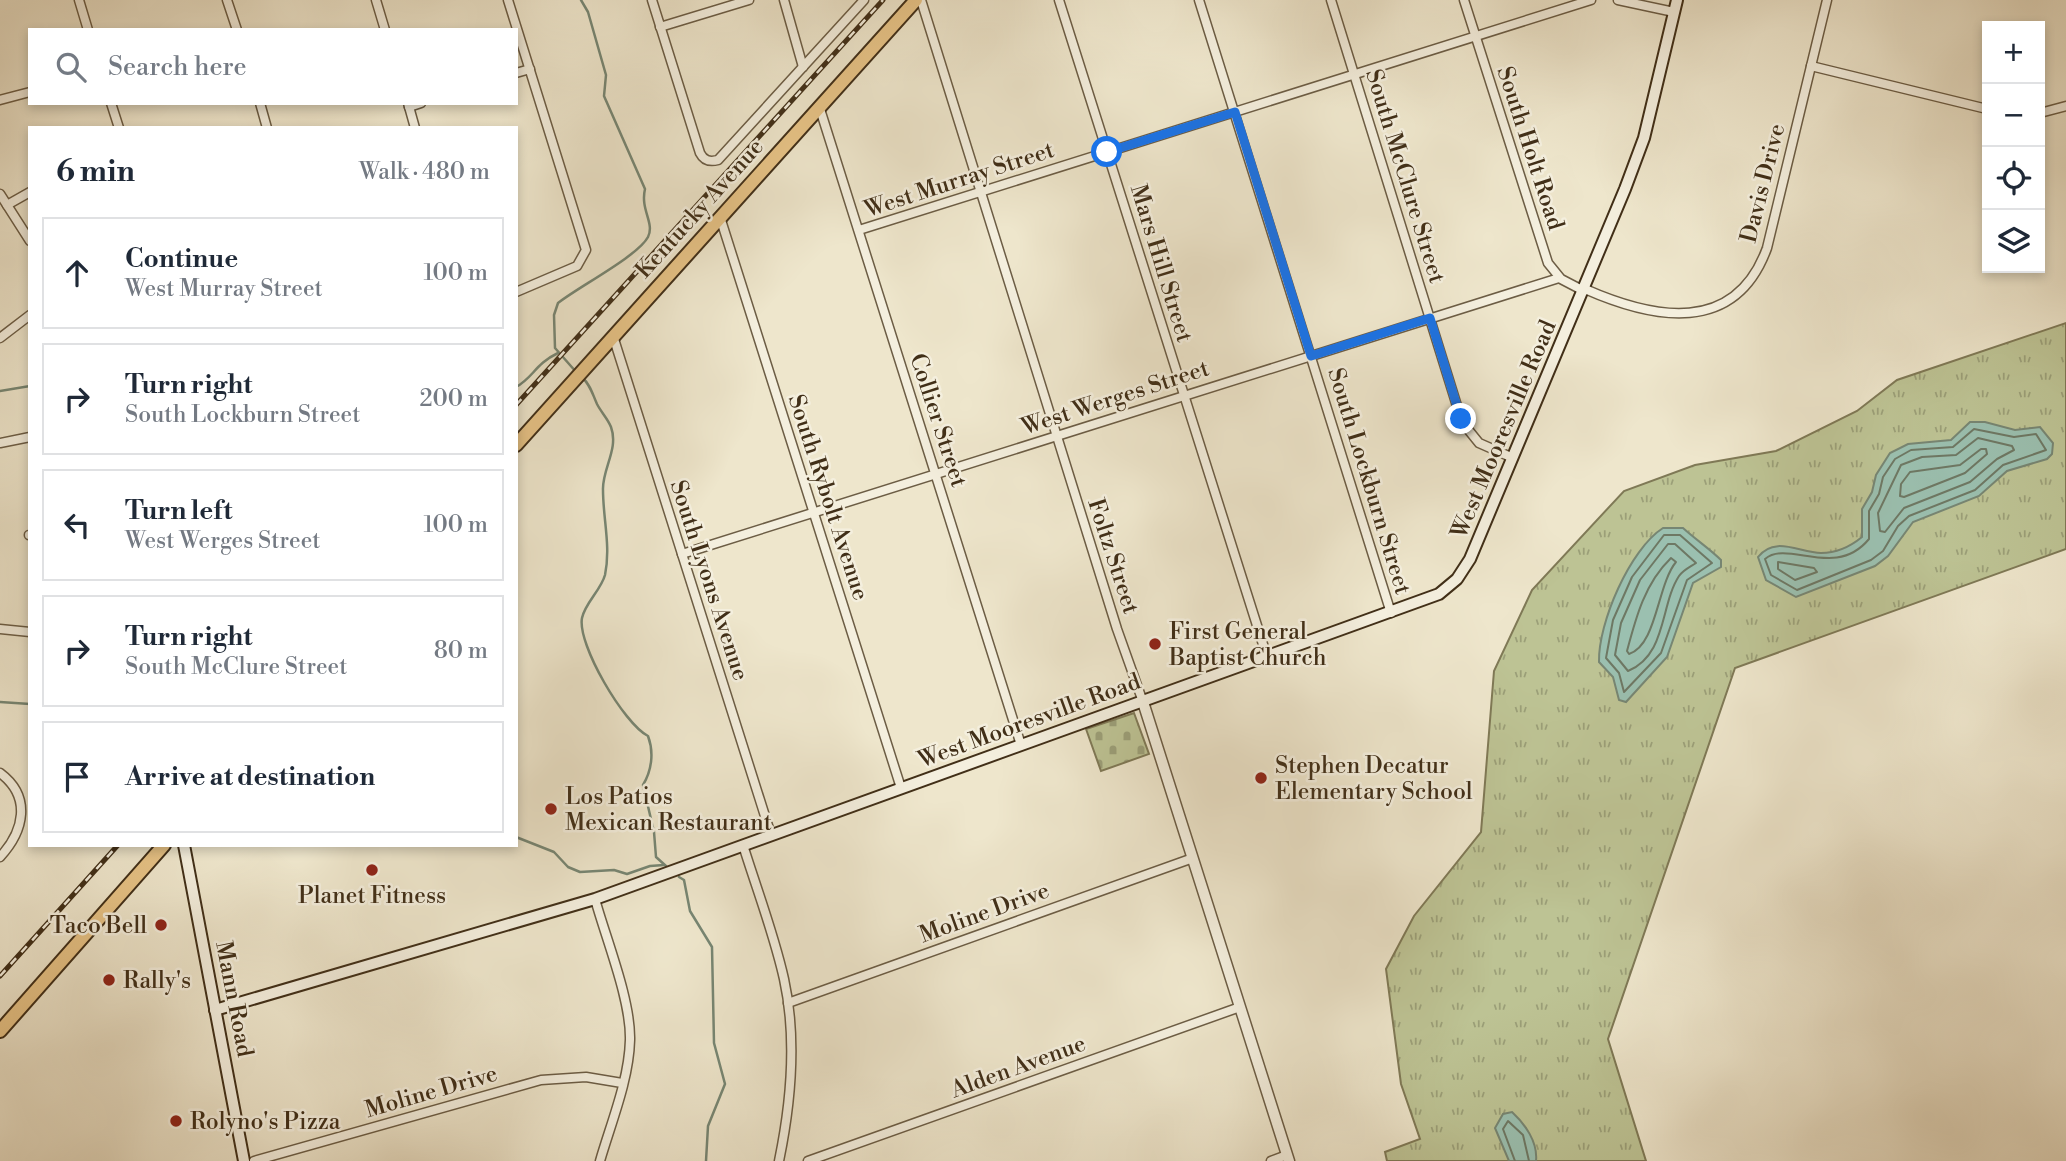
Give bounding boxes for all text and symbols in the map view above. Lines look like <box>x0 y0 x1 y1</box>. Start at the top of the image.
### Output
map controls <box>1982 21 2045 273</box>
button: + <box>1982 21 2045 84</box>
search box <box>28 28 518 105</box>
icon: search <box>52 48 90 86</box>
text: Search here <box>108 51 247 83</box>
street label: South Holt Road <box>1490 63 1570 234</box>
street label: South McClure Street <box>1359 66 1451 287</box>
button: − <box>1982 84 2045 147</box>
street label: Davis Drive <box>1735 121 1791 246</box>
street label: Kentucky Avenue <box>630 133 770 284</box>
street label: West Murray Street <box>860 136 1058 224</box>
route start <box>1091 136 1122 167</box>
button: locate <box>1982 147 2045 210</box>
text: 6 min <box>56 153 135 191</box>
text: Walk · 480 m <box>359 158 490 186</box>
street label: Mars Hill Street <box>1124 181 1198 346</box>
button: layers <box>1982 210 2045 273</box>
text: Continue <box>125 243 238 275</box>
icon: ahead <box>58 254 96 292</box>
text: 100 m <box>423 259 488 287</box>
text: West Murray Street <box>125 275 323 303</box>
street label: West Mooresville Road <box>1445 316 1563 544</box>
street label: Collier Street <box>903 350 973 491</box>
street label: West Werges Street <box>1017 354 1213 442</box>
street label: South Lockburn Street <box>1321 365 1417 598</box>
text: Turn right <box>125 369 253 401</box>
icon: right <box>58 380 96 418</box>
text: 200 m <box>420 385 488 413</box>
street label: South Rybolt Avenue <box>782 391 874 604</box>
text: South Lockburn Street <box>125 401 360 429</box>
route end <box>1445 403 1476 434</box>
street label: South Lyons Avenue <box>663 477 755 684</box>
text: Turn left <box>125 495 233 527</box>
street label: Foltz Street <box>1081 495 1145 618</box>
icon: left <box>58 506 96 544</box>
text: 100 m <box>423 511 488 539</box>
text: West Werges Street <box>125 527 320 555</box>
place label: First General Baptist Church <box>1168 618 1327 672</box>
text: Turn right <box>125 621 253 653</box>
icon: right <box>58 632 96 670</box>
marker: First General Baptist Church <box>1147 636 1163 652</box>
text: 80 m <box>434 637 488 665</box>
text: South McClure Street <box>125 653 347 681</box>
street label: West Mooresville Road <box>913 668 1144 775</box>
place label: Stephen Decatur Elementary School <box>1275 752 1473 806</box>
icon: arrive <box>58 758 96 796</box>
text: Arrive at destination <box>125 761 375 793</box>
marker: Stephen Decatur Elementary School <box>1253 770 1269 786</box>
place label: Los Patios Mexican Restaurant <box>565 783 772 837</box>
marker: Los Patios Mexican Restaurant <box>543 801 559 817</box>
marker: Planet Fitness <box>364 862 380 878</box>
street label: Moline Drive <box>916 876 1053 949</box>
place label: Planet Fitness <box>298 882 446 910</box>
place label: Taco Bell <box>50 912 147 940</box>
marker: Taco Bell <box>153 917 169 933</box>
street label: Mann Road <box>209 939 259 1060</box>
place label: Rally's <box>123 967 191 995</box>
marker: Rally's <box>101 972 117 988</box>
street label: Alden Avenue <box>946 1030 1090 1105</box>
street label: Moline Drive <box>362 1060 501 1124</box>
place label: Rolyno's Pizza <box>190 1108 341 1136</box>
marker: Rolyno's Pizza <box>168 1113 184 1129</box>

